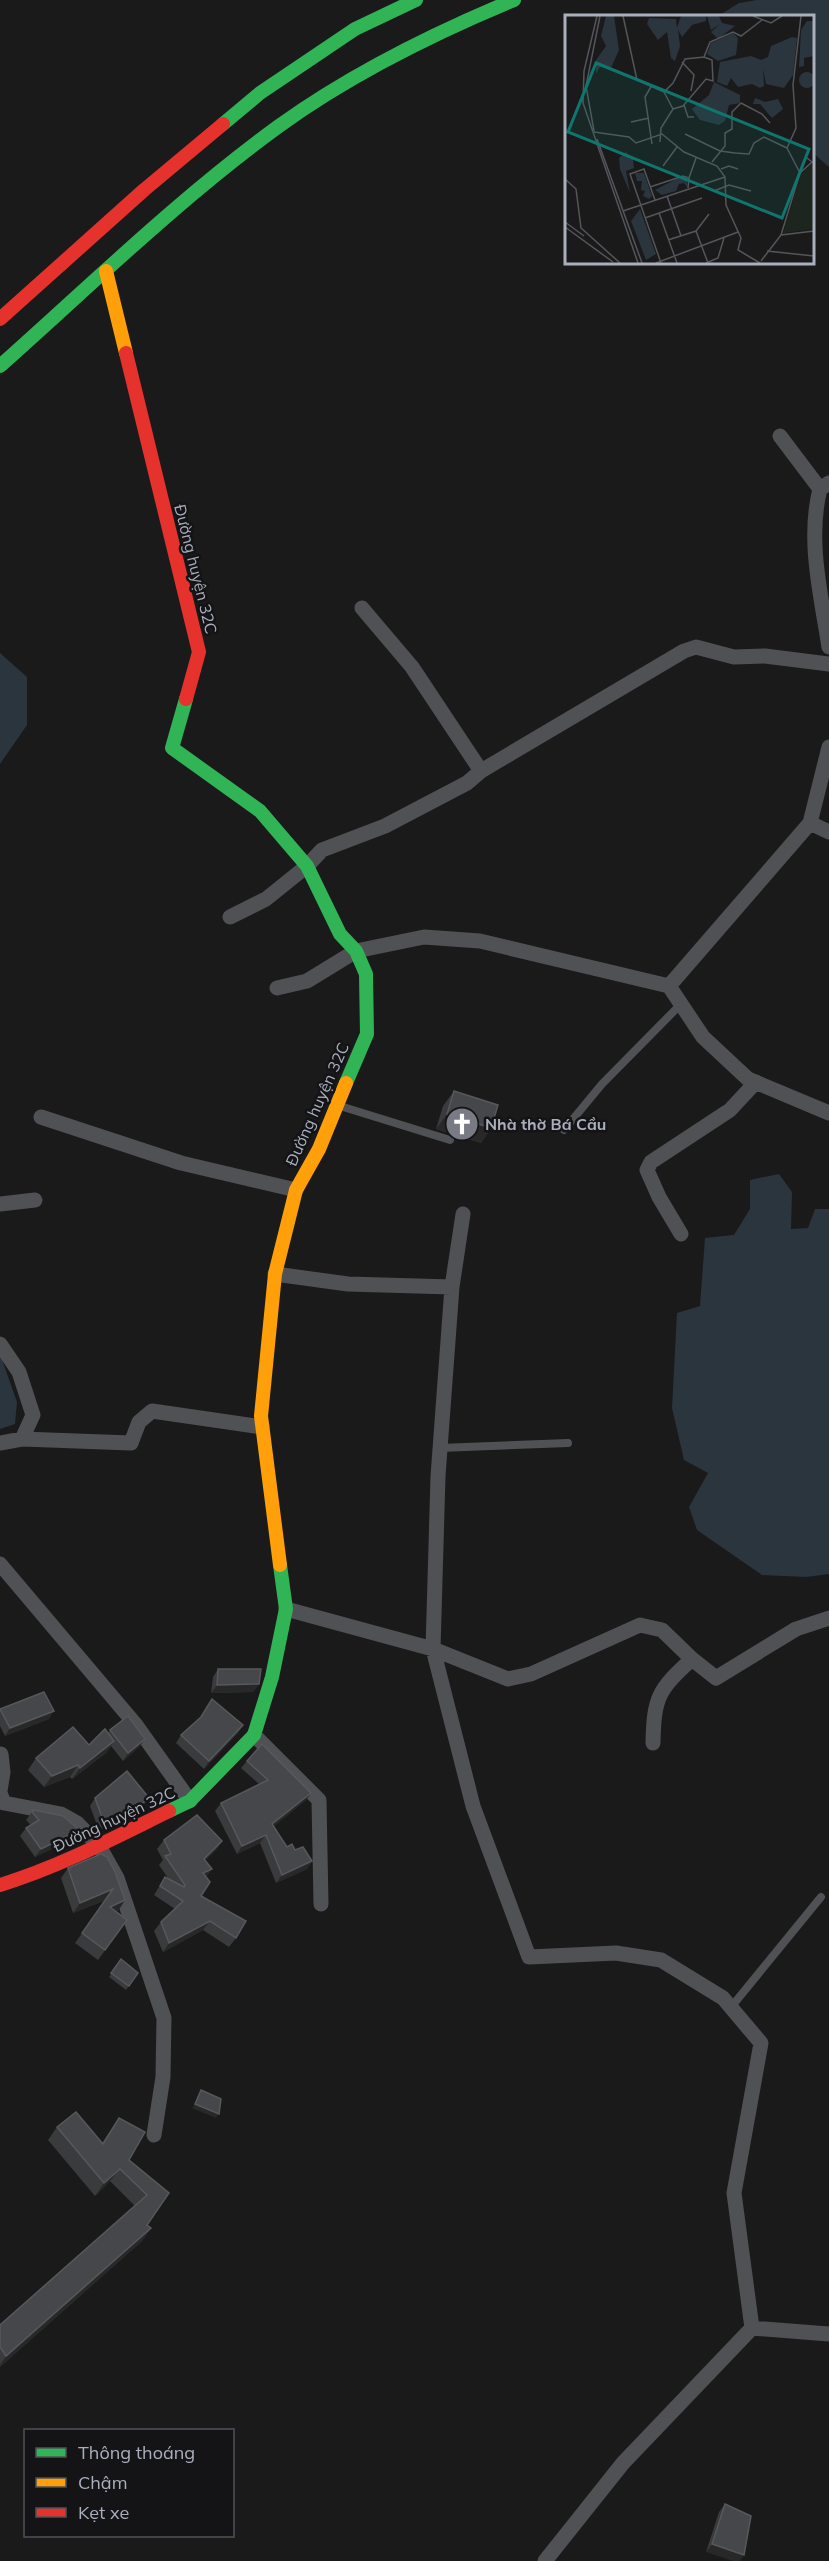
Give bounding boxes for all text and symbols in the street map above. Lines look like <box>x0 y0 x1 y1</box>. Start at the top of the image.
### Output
inset map <box>565 15 814 264</box>
street label: Đường huyện 32C <box>170 502 222 636</box>
street label: Đường huyện 32C <box>281 1039 353 1169</box>
church icon: Nhà thờ Bá Cầu <box>444 1106 480 1142</box>
place label: Nhà thờ Bá Cầu <box>485 1114 606 1134</box>
street label: Đường huyện 32C <box>50 1782 178 1856</box>
legend <box>24 2429 234 2537</box>
text: Thông thoáng <box>78 2441 195 2464</box>
text: Chậm <box>78 2471 127 2494</box>
text: Kẹt xe <box>78 2501 129 2524</box>

